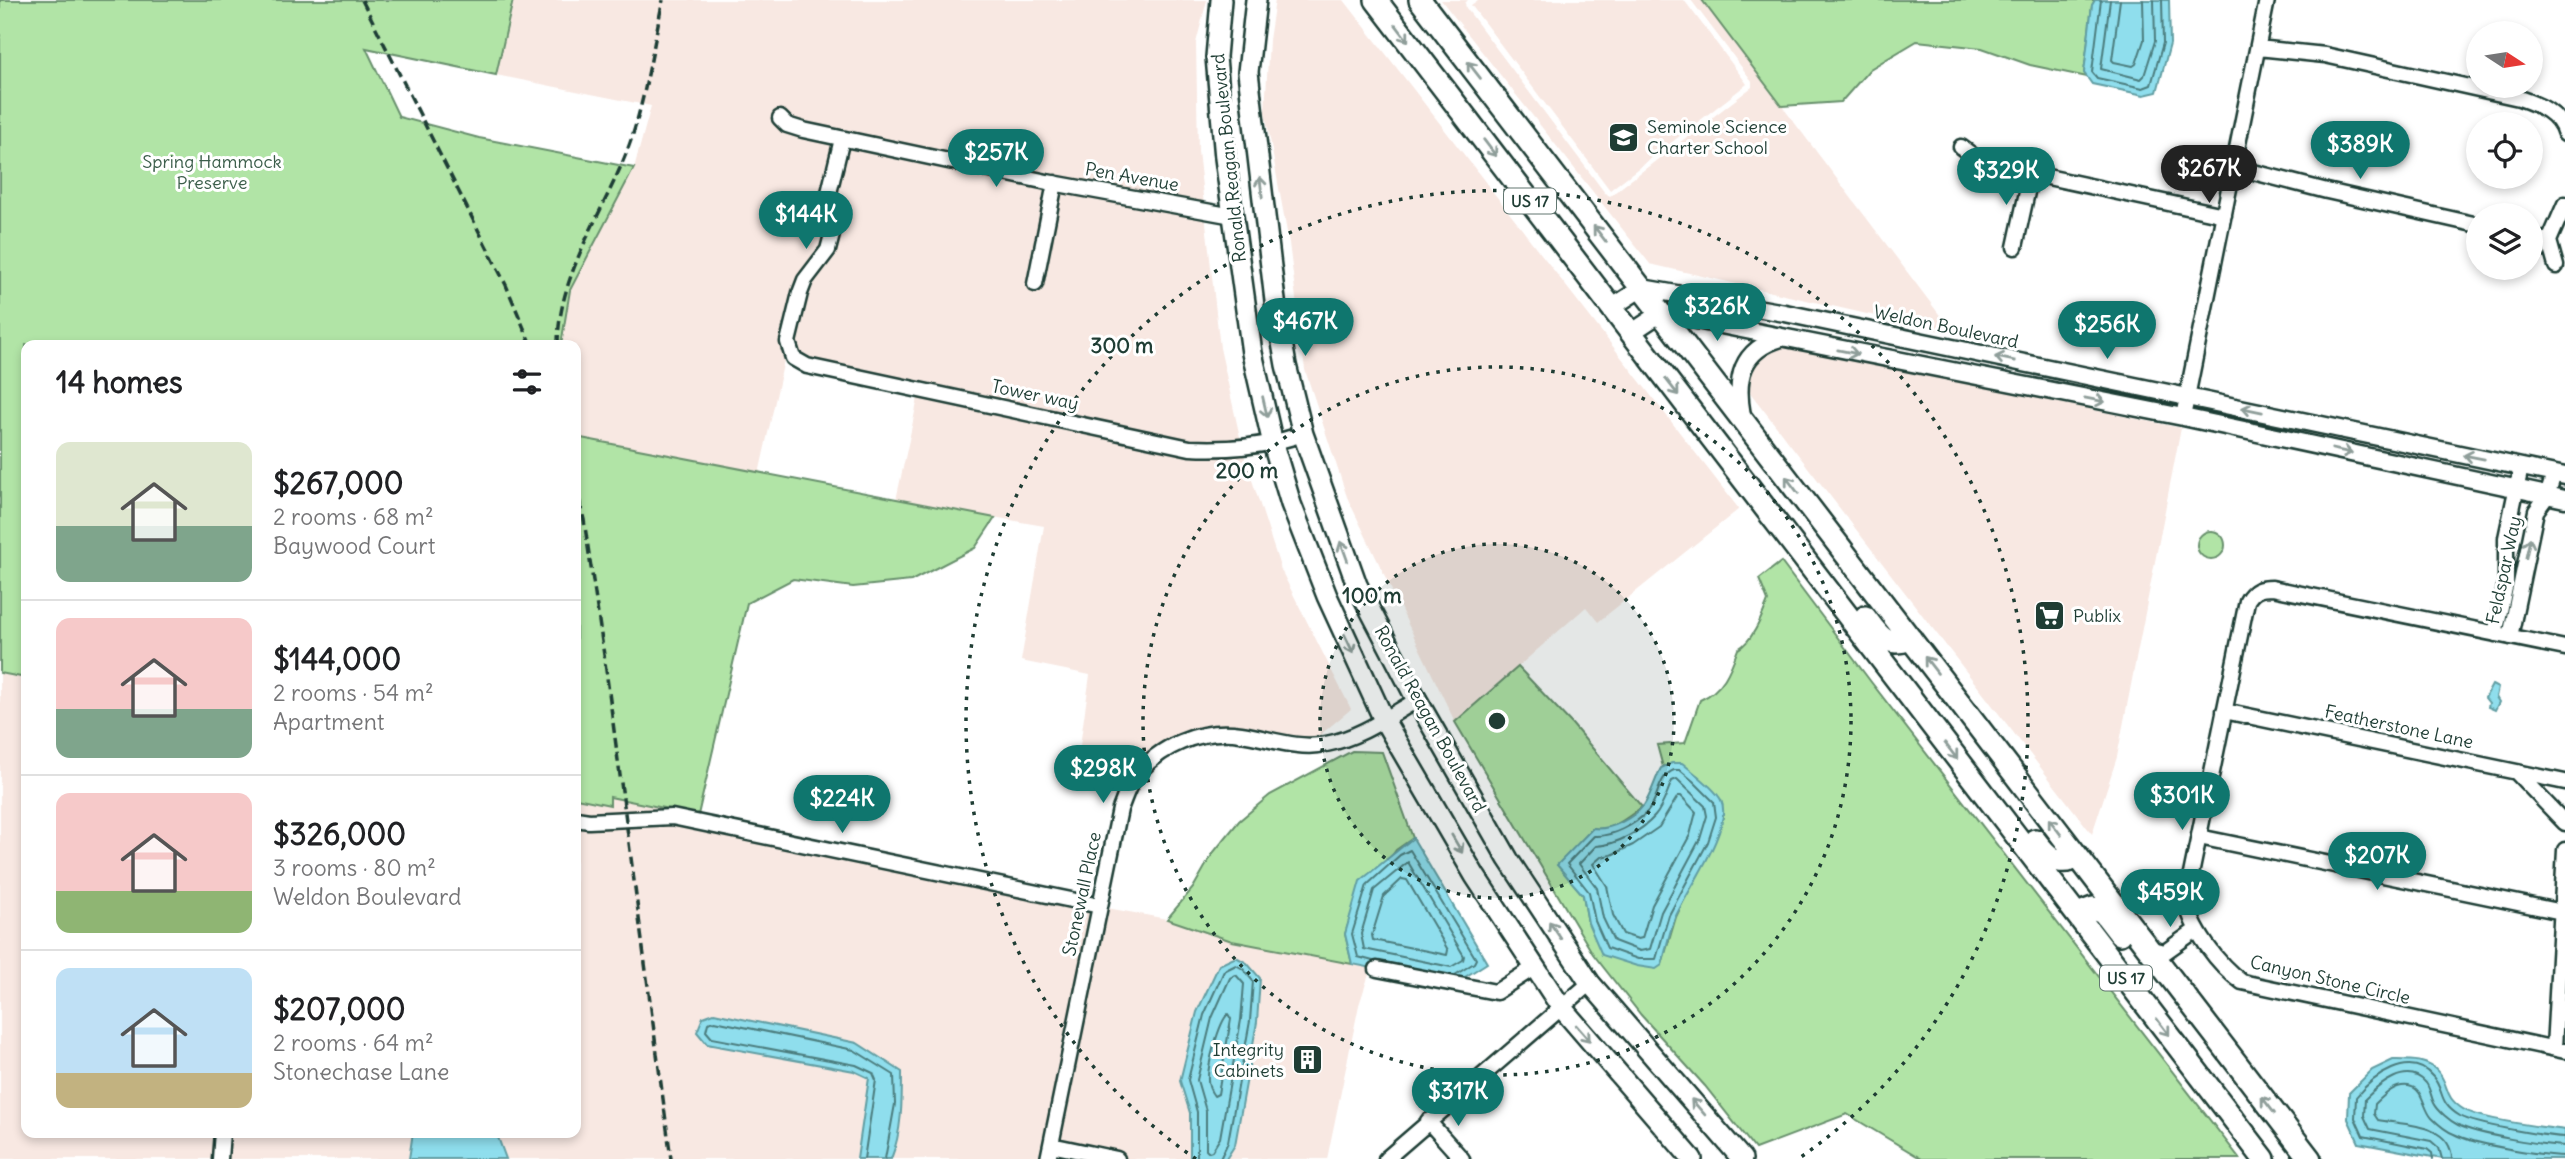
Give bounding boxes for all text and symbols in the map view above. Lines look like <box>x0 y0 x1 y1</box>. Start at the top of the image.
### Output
north arrow <box>2466 21 2543 98</box>
map controls <box>2466 21 2543 280</box>
one-way arrow <box>1394 23 1409 42</box>
street label: Ronald Reagan Boulevard <box>1206 52 1251 264</box>
one-way arrow <box>1467 62 1482 80</box>
button: locate <box>2466 112 2543 189</box>
place label: Seminole Science Charter School <box>1647 115 1787 159</box>
school or university icon: Seminole Science Charter School <box>1607 120 1641 154</box>
pin: $389K <box>2311 122 2409 181</box>
text: $389K <box>2327 129 2393 158</box>
pin: $257K <box>947 130 1045 189</box>
text: $257K <box>964 137 1028 166</box>
one-way arrow <box>1482 138 1497 157</box>
pin: $267K <box>2160 146 2258 205</box>
pin: $329K <box>1957 148 2055 207</box>
park label: Spring Hammock Preserve <box>142 150 282 194</box>
text: $267K <box>2177 153 2241 182</box>
text: $329K <box>1973 155 2039 184</box>
street label: Pen Avenue <box>1083 157 1181 196</box>
one-way arrow <box>1255 176 1268 199</box>
road number: US 17 <box>1504 188 1556 214</box>
pin: $144K <box>757 191 855 251</box>
text: $144K <box>775 199 837 228</box>
button: layers <box>2466 203 2543 280</box>
one-way arrow <box>1593 224 1608 243</box>
pin: $326K <box>1668 284 1766 343</box>
text: $326K <box>1684 291 1750 320</box>
pin: $467K <box>1256 298 1354 358</box>
street label: Weldon Boulevard <box>1872 300 2021 353</box>
pin: $256K <box>2058 302 2156 361</box>
text: $467K <box>1273 306 1337 335</box>
text: $256K <box>2074 309 2140 338</box>
text: 300 m <box>1091 332 1154 359</box>
one-way arrow <box>1836 345 1859 359</box>
one-way arrow <box>1994 351 2017 365</box>
text: 14 homes <box>56 363 183 401</box>
icon: filters <box>508 363 546 401</box>
street label: Tower way <box>989 374 1081 415</box>
one-way arrow <box>1665 377 1680 396</box>
one-way arrow <box>2083 394 2106 407</box>
one-way arrow <box>1258 395 1272 418</box>
one-way arrow <box>2241 403 2264 417</box>
one-way arrow <box>2330 445 2353 459</box>
one-way arrow <box>2463 450 2486 464</box>
text: 200 m <box>1216 457 1279 484</box>
text: $267,000 <box>273 464 404 502</box>
icon: home <box>112 470 196 554</box>
one-way arrow <box>1785 476 1800 495</box>
text: 2 rooms · 68 m² <box>273 502 434 531</box>
street label: Feldspar Way <box>2481 514 2526 626</box>
text: Baywood Court <box>273 531 435 560</box>
one-way arrow <box>2522 537 2536 560</box>
one-way arrow <box>1337 540 1349 562</box>
text: 100 m <box>1342 582 1402 609</box>
supermarket icon: Publix <box>2033 599 2067 633</box>
place label: Publix <box>2073 604 2121 627</box>
street label: Ronald Reagan Boulevard <box>1370 621 1492 816</box>
one-way arrow <box>1343 633 1356 654</box>
text: $144,000 <box>273 640 401 678</box>
icon: home <box>112 646 196 730</box>
one-way arrow <box>1923 656 1938 675</box>
text: 2 rooms · 54 m² <box>273 678 434 707</box>
street label: Featherstone Lane <box>2323 700 2476 754</box>
text: Apartment <box>273 707 385 736</box>
centre of rings <box>1485 709 1509 733</box>
one-way arrow <box>1944 741 1959 760</box>
pin: $298K <box>1054 746 1152 805</box>
text: $298K <box>1070 753 1136 782</box>
pin: $301K <box>2133 772 2231 832</box>
pin: $224K <box>793 776 891 835</box>
text: $301K <box>2150 780 2214 809</box>
text: $224K <box>809 783 875 812</box>
text: $326,000 <box>273 815 406 853</box>
one-way arrow <box>2048 818 2063 837</box>
icon: home <box>112 821 196 905</box>
street label: Stonewall Place <box>1057 830 1106 958</box>
pin: $207K <box>2328 832 2426 892</box>
one-way arrow <box>1450 834 1464 854</box>
text: $207K <box>2344 840 2410 869</box>
text: 3 rooms · 80 m² <box>273 853 436 882</box>
pin: $459K <box>2121 870 2219 929</box>
text: $459K <box>2137 877 2203 906</box>
text: Weldon Boulevard <box>273 882 462 911</box>
one-way arrow <box>1548 921 1562 941</box>
street label: Canyon Stone Circle <box>2248 950 2412 1009</box>
road number: US 17 <box>2100 966 2152 990</box>
text: $207,000 <box>273 990 406 1028</box>
icon: home <box>112 996 196 1080</box>
one-way arrow <box>2156 1017 2170 1036</box>
one-way arrow <box>1575 1024 1591 1042</box>
text: 2 rooms · 64 m² <box>273 1028 434 1057</box>
place label: Integrity Cabinets <box>1213 1038 1284 1082</box>
building icon: Integrity Cabinets <box>1290 1043 1324 1077</box>
text: Stonechase Lane <box>273 1057 449 1086</box>
pin: $317K <box>1409 1068 1507 1128</box>
text: $317K <box>1428 1076 1488 1105</box>
one-way arrow <box>2261 1096 2276 1115</box>
one-way arrow <box>1690 1099 1706 1117</box>

